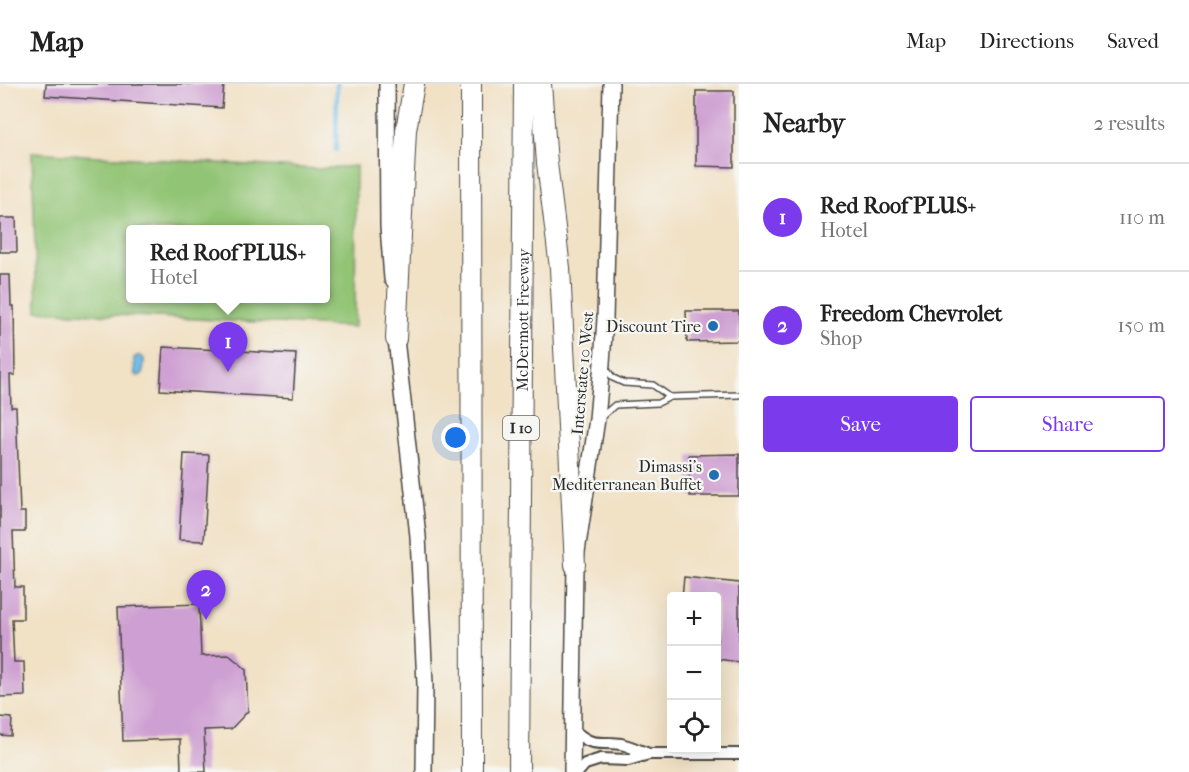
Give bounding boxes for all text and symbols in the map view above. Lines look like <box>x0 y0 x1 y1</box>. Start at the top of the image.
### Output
text: Map <box>30 25 84 58</box>
text: Map <box>906 29 946 53</box>
text: Directions <box>979 29 1074 53</box>
text: Saved <box>1107 29 1159 53</box>
text: Nearby <box>763 108 845 139</box>
text: 2 results <box>1094 112 1165 135</box>
text: Red Roof PLUS+ <box>820 193 976 219</box>
text: 1 <box>779 206 786 229</box>
text: 110 m <box>1119 206 1165 229</box>
text: Hotel <box>820 219 868 242</box>
popup <box>126 225 330 303</box>
text: Red Roof PLUS+ <box>150 240 306 266</box>
street label: McDermott Freeway <box>513 248 533 392</box>
text: Hotel <box>150 266 198 289</box>
text: Freedom Chevrolet <box>820 301 1002 327</box>
street label: Interstate 10 West <box>568 310 597 436</box>
text: 2 <box>777 314 788 337</box>
text: 150 m <box>1117 314 1165 337</box>
place label: Discount Tire <box>606 317 701 336</box>
marker: Discount Tire <box>706 319 720 333</box>
pin: 1 <box>208 322 248 372</box>
text: Shop <box>820 327 862 350</box>
button: Save <box>763 396 958 452</box>
button: Share <box>970 396 1165 452</box>
road number: I 10 <box>503 416 539 440</box>
your location <box>441 423 470 452</box>
place label: Dimassi's Mediterranean Buffet <box>552 457 702 494</box>
marker: Dimassi's Mediterranean Buffet <box>707 468 721 482</box>
pin: 2 <box>186 570 226 620</box>
map controls <box>667 592 721 754</box>
button: + <box>667 592 721 646</box>
button: − <box>667 646 721 700</box>
button: locate <box>667 700 721 754</box>

